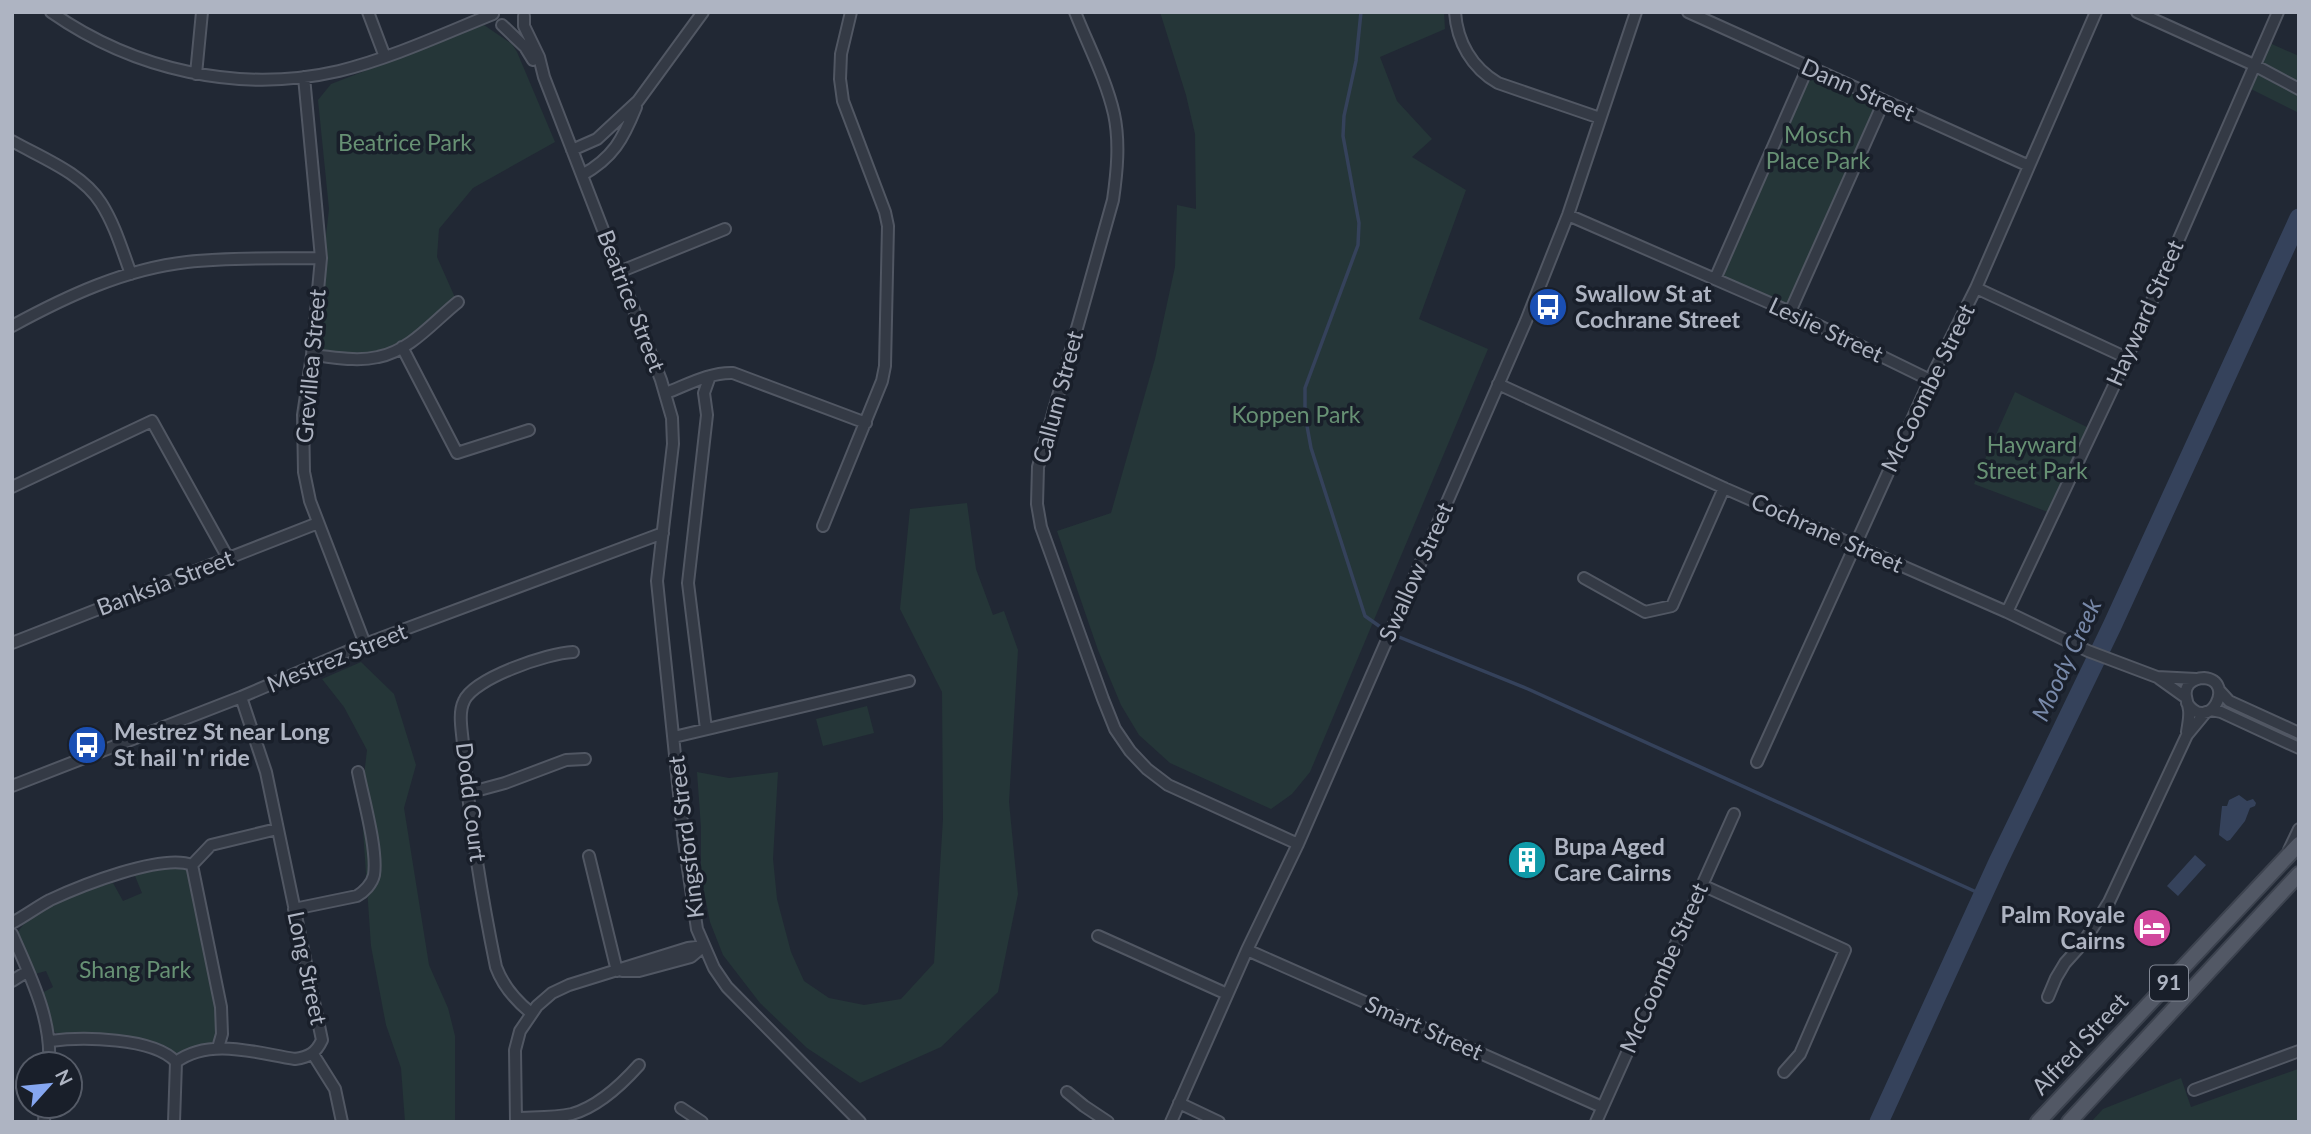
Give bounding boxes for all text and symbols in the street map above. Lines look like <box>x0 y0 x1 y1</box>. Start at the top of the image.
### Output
street label: Dann Street <box>1798 52 1920 127</box>
park label: Mosch Place Park <box>1766 120 1870 174</box>
park label: Beatrice Park <box>338 128 472 156</box>
street label: Beatrice Street <box>592 226 672 376</box>
street label: Hayward Street <box>2099 235 2189 390</box>
place label: Swallow St at Cochrane Street <box>1575 279 1741 333</box>
bus stop icon: Swallow St at Cochrane Street <box>1527 286 1569 328</box>
street label: Grevillea Street <box>289 287 331 444</box>
street label: Leslie Street <box>1765 290 1889 368</box>
street label: McCoombe Street <box>1874 298 1980 476</box>
street label: Callum Street <box>1026 327 1088 466</box>
park label: Koppen Park <box>1232 400 1361 428</box>
park label: Hayward Street Park <box>1976 430 2088 484</box>
street label: Cochrane Street <box>1747 486 1908 578</box>
street label: Swallow Street <box>1372 497 1459 645</box>
street label: Banksia Street <box>92 543 238 621</box>
water label: Moody Creek <box>2025 593 2107 725</box>
street label: Mestrez Street <box>263 616 411 698</box>
place label: Mestrez St near Long St hail 'n' ride <box>114 717 330 771</box>
bus stop icon: Mestrez St near Long St hail 'n' ride <box>66 724 108 766</box>
street label: Dodd Court <box>451 741 493 864</box>
street label: Kingsford Street <box>661 754 709 920</box>
place label: Bupa Aged Care Cairns <box>1554 832 1671 886</box>
building icon: Bupa Aged Care Cairns <box>1506 839 1548 881</box>
street label: McCoombe Street <box>1613 877 1713 1057</box>
place label: Palm Royale Cairns <box>2001 900 2125 954</box>
hotel icon: Palm Royale Cairns <box>2131 907 2173 949</box>
street label: Long Street <box>282 909 334 1028</box>
park label: Shang Park <box>79 955 191 983</box>
road number: 91 <box>2150 965 2188 1000</box>
street label: Alfred Street <box>2025 986 2134 1100</box>
street label: Smart Street <box>1361 989 1488 1066</box>
north arrow <box>14 1050 84 1120</box>
text: N <box>51 1065 78 1089</box>

